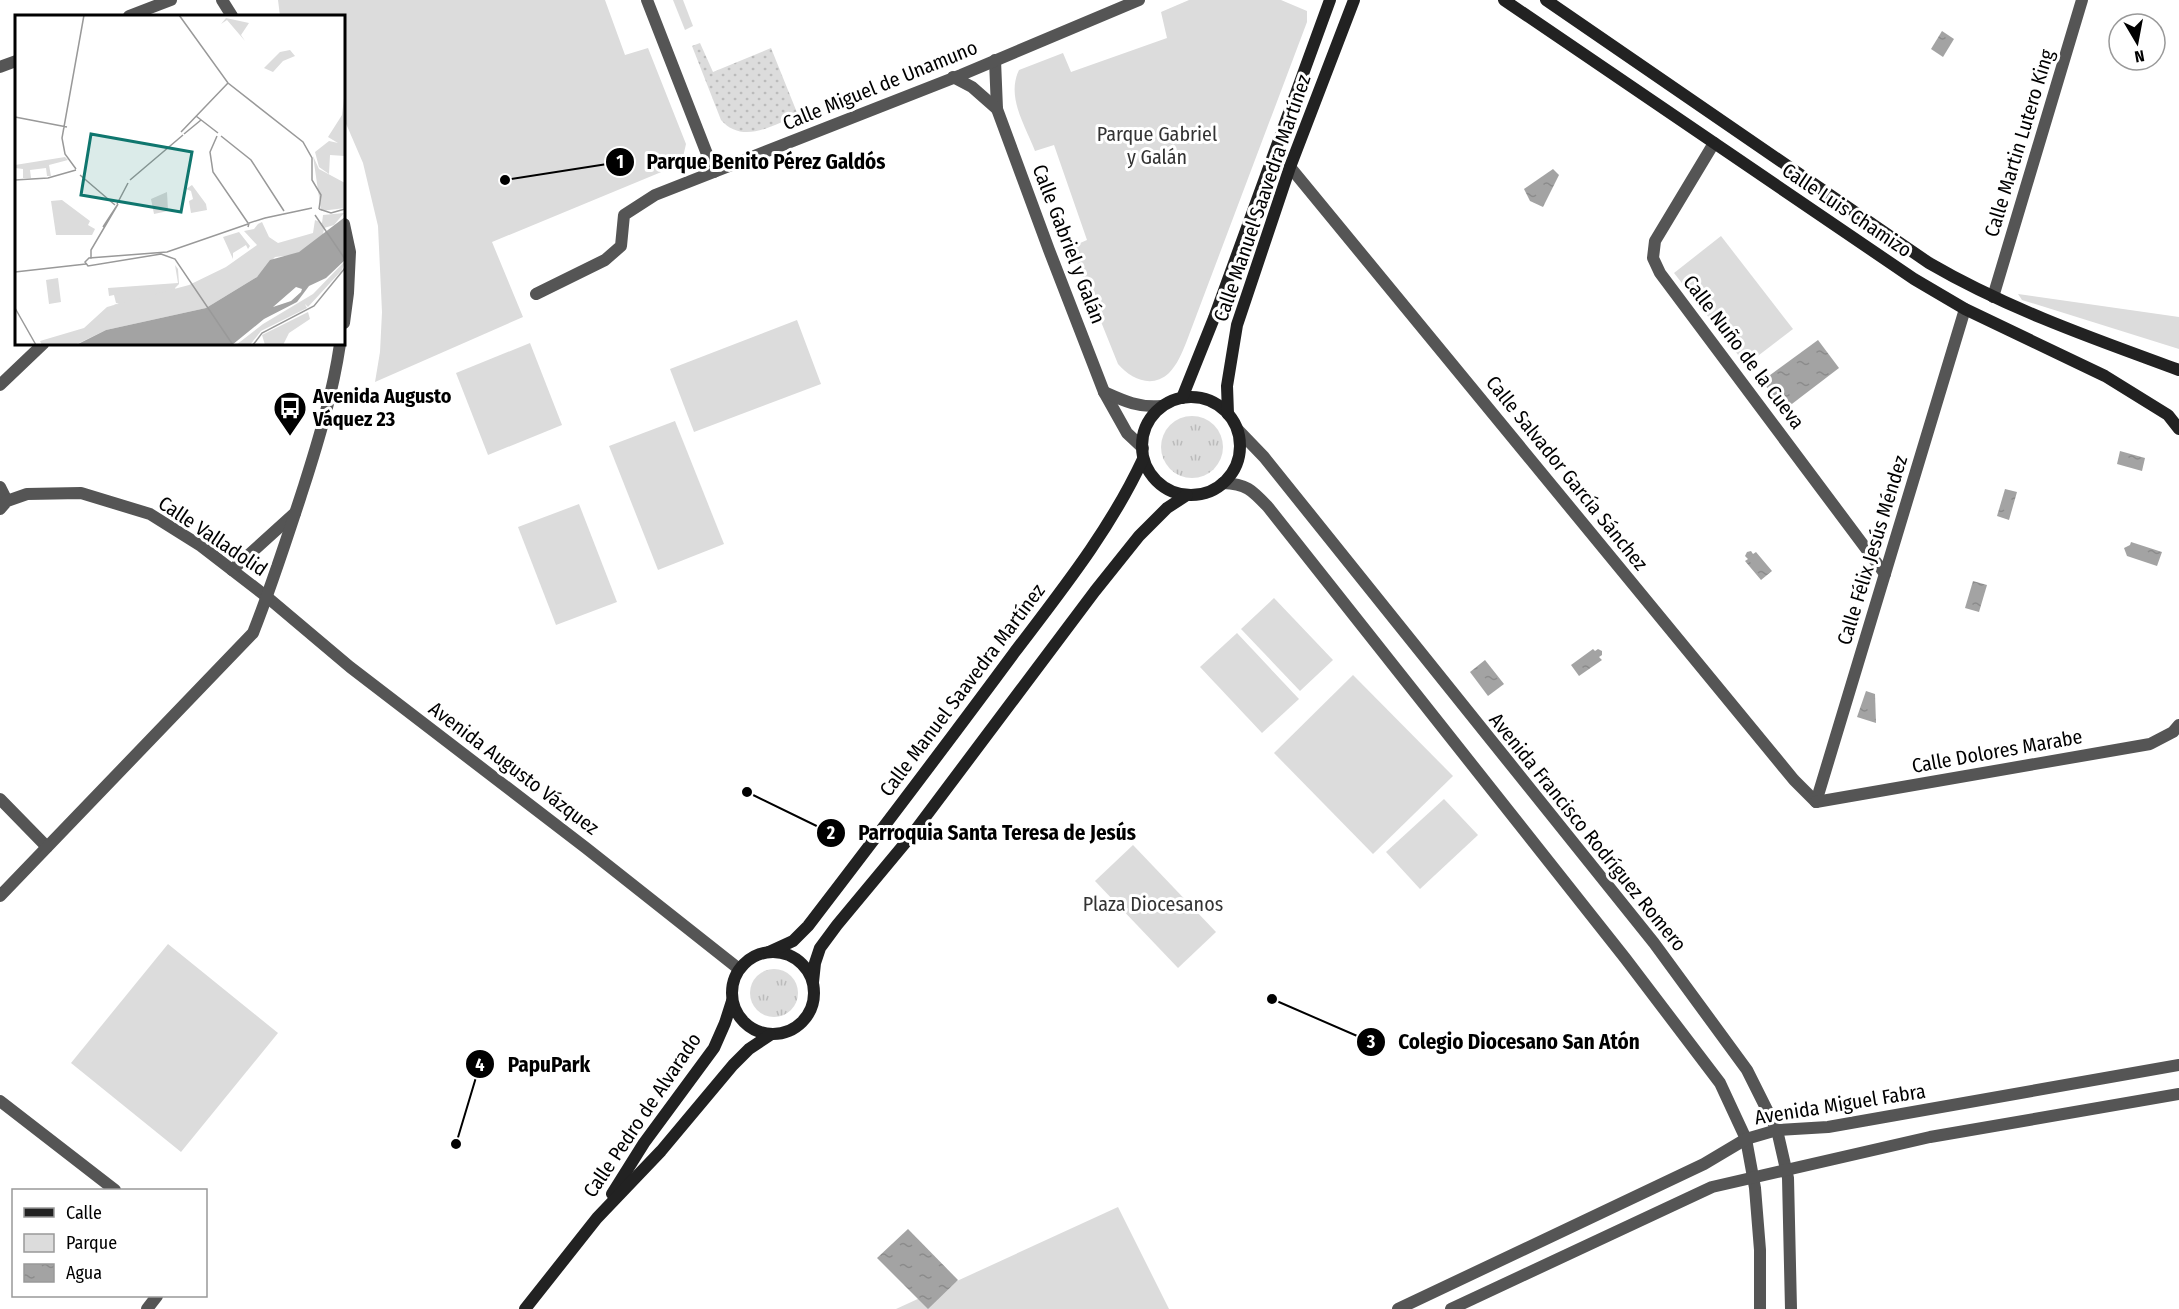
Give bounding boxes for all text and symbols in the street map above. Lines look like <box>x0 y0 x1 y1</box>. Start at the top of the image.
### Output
north arrow <box>2107 12 2167 72</box>
inset map <box>15 15 345 345</box>
street label: Calle Miguel de Unamuno <box>779 35 981 135</box>
street label: Calle Martin Lutero King <box>1979 46 2059 240</box>
text: N <box>2133 46 2146 66</box>
street label: Calle Manuel Saavedra Martínez <box>1208 71 1316 325</box>
park label: Parque Gabriel y Galán <box>1097 122 1217 169</box>
callout: Parque Benito Pérez Galdós <box>605 142 898 181</box>
text: Parque Benito Pérez Galdós <box>647 149 886 175</box>
text: 1 <box>616 151 624 173</box>
street label: Calle Luis Chamizo <box>1778 158 1916 262</box>
street label: Calle Gabriel y Galán <box>1028 161 1110 327</box>
street label: Calle Nuño de la Cueva <box>1678 270 1810 434</box>
street label: Calle Salvador García Sánchez <box>1481 371 1653 575</box>
place label: Avenida Augusto Váquez 23 <box>312 384 452 431</box>
bus stop icon: Avenida Augusto Váquez 23 <box>272 390 308 437</box>
street label: Calle Félix Jesús Méndez <box>1832 452 1912 648</box>
street label: Calle Valladolid <box>154 491 272 581</box>
street label: Calle Manuel Saavedra Martínez <box>874 579 1050 801</box>
street label: Avenida Augusto Vázquez <box>424 696 604 840</box>
street label: Avenida Francisco Rodríguez Romero <box>1484 708 1692 956</box>
street label: Calle Dolores Marabe <box>1910 724 2084 778</box>
callout: Parroquia Santa Teresa de Jesús <box>816 813 1148 852</box>
text: Parroquia Santa Teresa de Jesús <box>858 820 1136 846</box>
text: 2 <box>826 822 835 844</box>
park label: Plaza Diocesanos <box>1083 892 1223 916</box>
callout: Colegio Diocesano San Atón <box>1356 1022 1652 1061</box>
street label: Calle Pedro de Alvarado <box>578 1028 706 1202</box>
text: Colegio Diocesano San Atón <box>1398 1029 1640 1055</box>
text: 3 <box>1366 1031 1376 1053</box>
callout: PapuPark <box>465 1045 602 1084</box>
text: PapuPark <box>508 1052 591 1078</box>
text: 4 <box>475 1054 485 1076</box>
street label: Avenida Miguel Fabra <box>1753 1079 1927 1129</box>
legend <box>12 1189 207 1297</box>
text: Calle <box>66 1202 102 1224</box>
text: Parque <box>66 1232 117 1254</box>
text: Agua <box>66 1262 102 1284</box>

